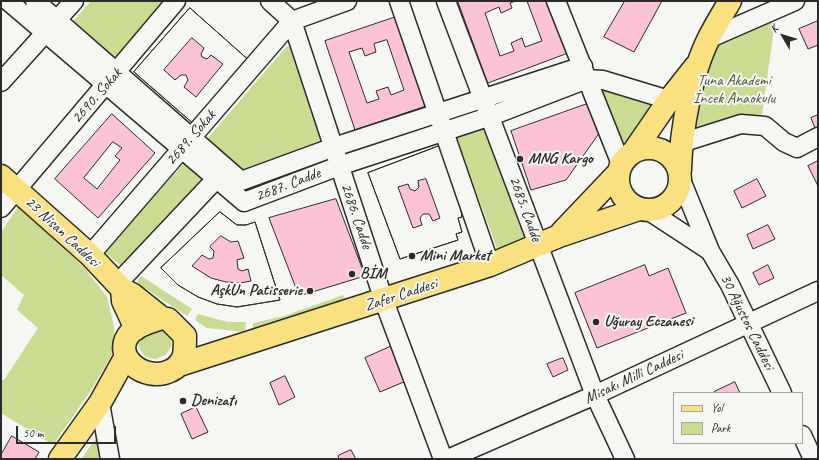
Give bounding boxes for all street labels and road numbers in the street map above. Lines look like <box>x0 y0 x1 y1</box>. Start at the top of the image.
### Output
street label: 2690. Sokak <box>68 64 126 128</box>
street label: 2689. Sokak <box>162 106 220 170</box>
street label: 2687. Cadde <box>253 164 323 206</box>
street label: 2685. Cadde <box>504 174 546 244</box>
street label: 2686. Cadde <box>336 181 376 251</box>
street label: 23 Nisan Caddesi <box>21 193 103 271</box>
street label: 30 Ağustos Caddesi <box>715 271 779 373</box>
street label: Zafer Caddesi <box>362 274 440 316</box>
street label: Misakı Milli Caddesi <box>581 346 687 408</box>

